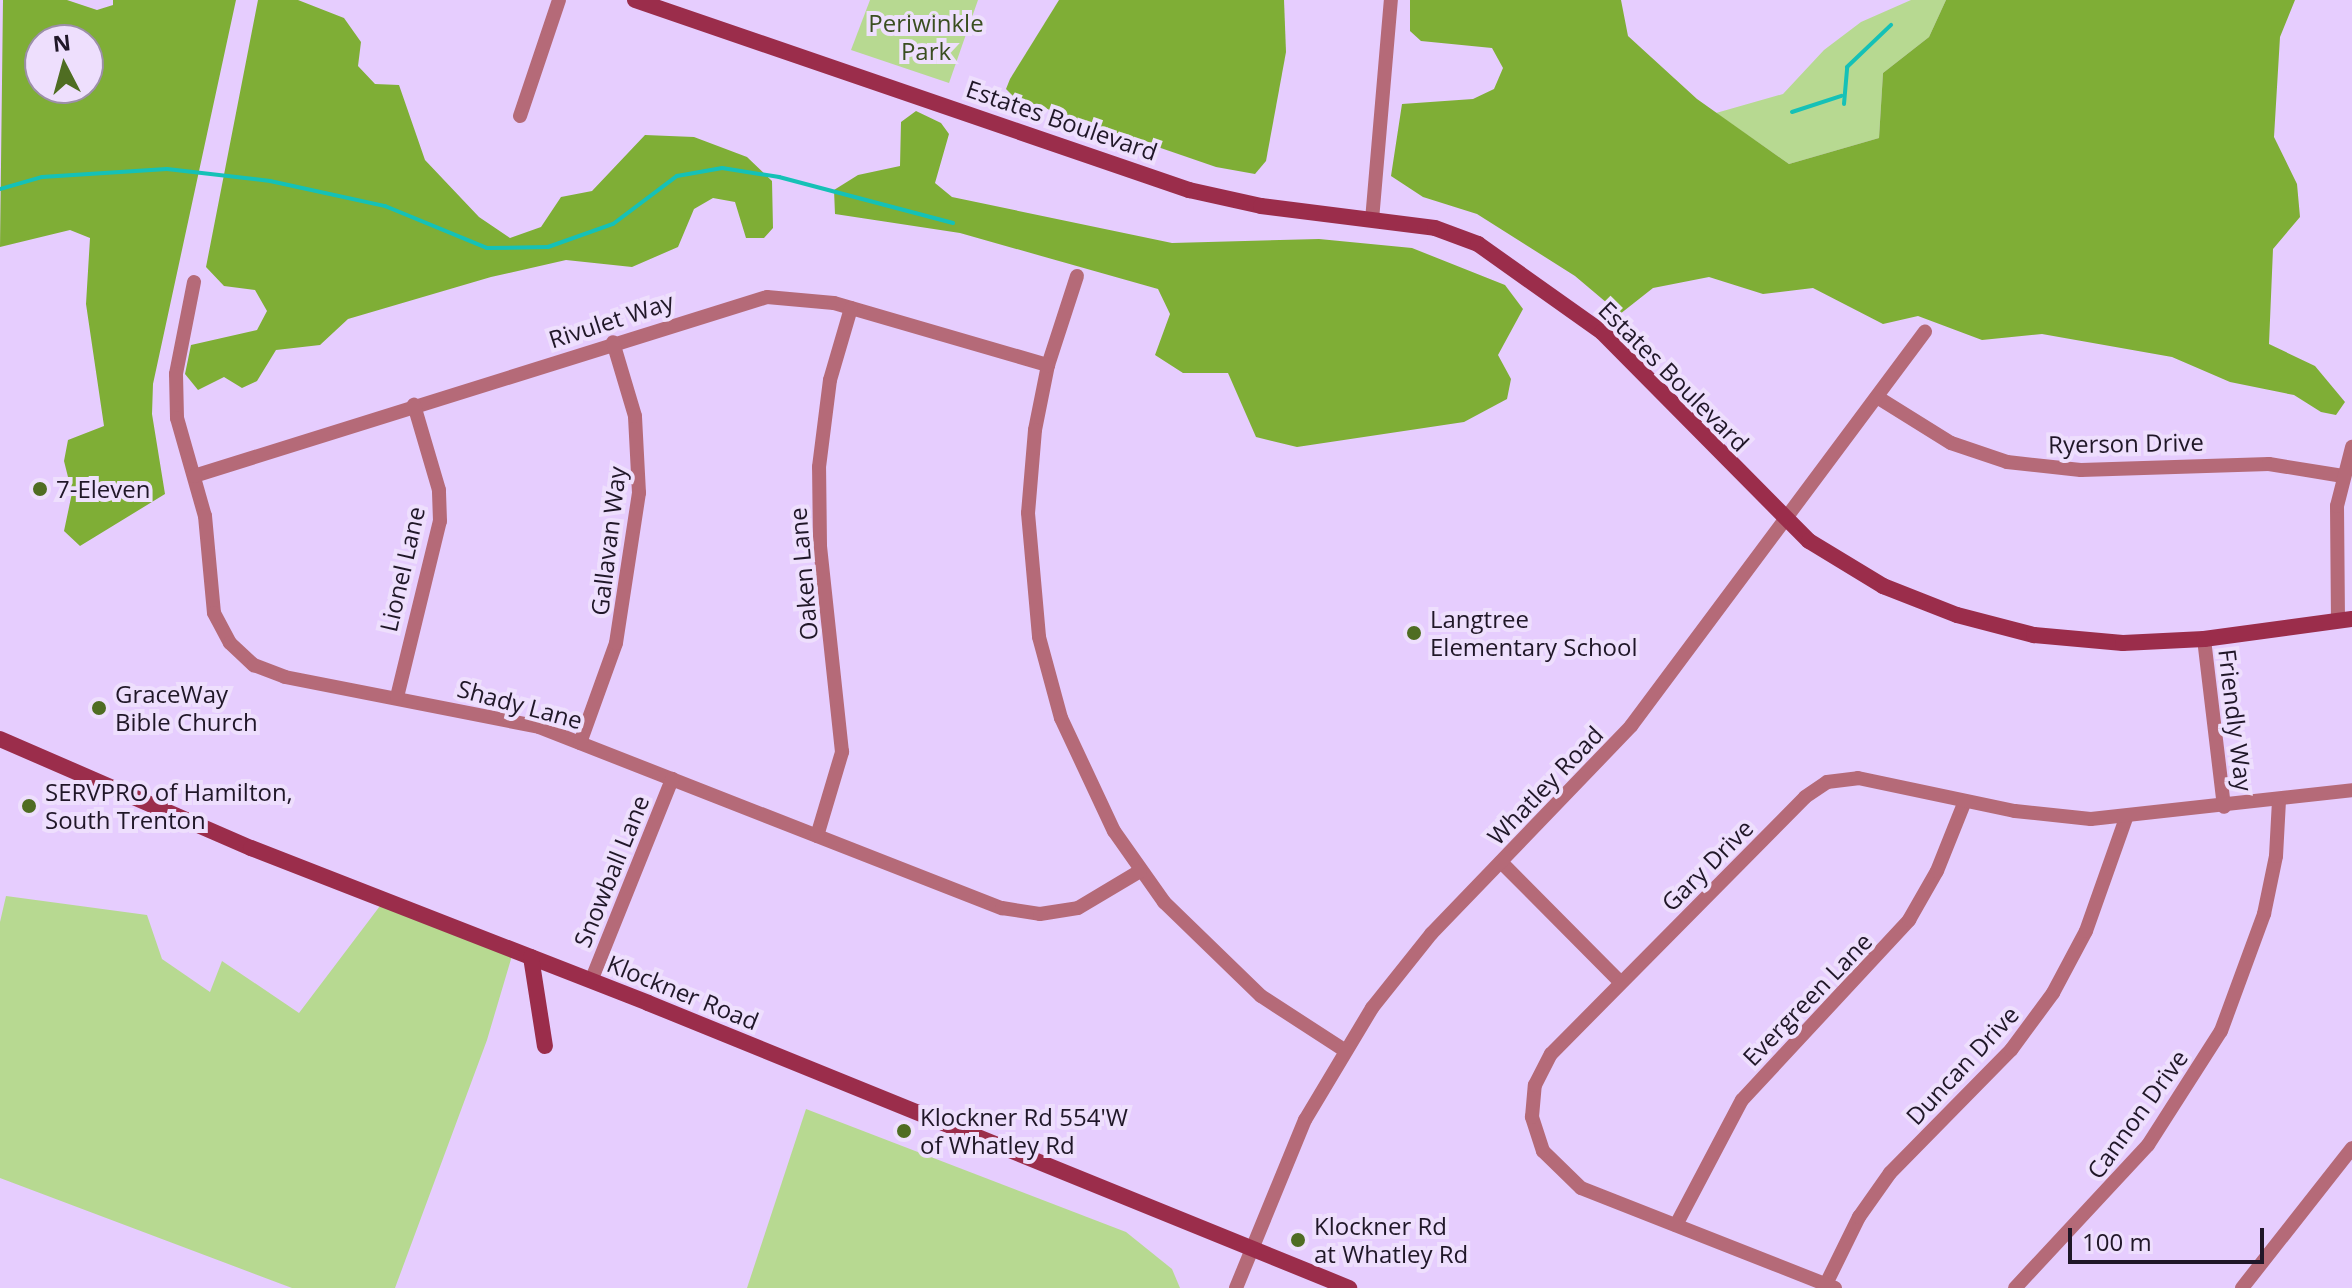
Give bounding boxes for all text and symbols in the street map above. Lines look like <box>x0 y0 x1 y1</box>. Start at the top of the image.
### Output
park label: Periwinkle Park <box>868 9 984 65</box>
north arrow <box>24 24 104 104</box>
text: N <box>51 26 72 58</box>
street label: Estates Boulevard <box>963 74 1161 166</box>
street label: Rivulet Way <box>545 286 677 354</box>
street label: Estates Boulevard <box>1593 295 1755 457</box>
street label: Ryerson Drive <box>2048 427 2204 459</box>
street label: Gallavan Way <box>585 465 631 617</box>
place label: 7-Eleven <box>56 475 150 503</box>
marker: 7-Eleven <box>31 480 49 498</box>
street label: Lionel Lane <box>374 504 430 634</box>
street label: Oaken Lane <box>783 506 823 642</box>
place label: Langtree Elementary School <box>1430 605 1638 661</box>
marker: Langtree Elementary School <box>1405 624 1423 642</box>
street label: Friendly Way <box>2213 647 2259 793</box>
street label: Shady Lane <box>454 673 586 735</box>
place label: GraceWay Bible Church <box>115 680 258 736</box>
marker: GraceWay Bible Church <box>90 699 108 717</box>
street label: Whatley Road <box>1481 720 1609 850</box>
place label: SERVPRO of Hamilton, South Trenton <box>45 778 293 834</box>
street label: Snowball Lane <box>567 791 655 951</box>
marker: SERVPRO of Hamilton, South Trenton <box>20 797 38 815</box>
street label: Gary Drive <box>1655 813 1759 917</box>
street label: Evergreen Lane <box>1736 927 1878 1071</box>
street label: Klockner Road <box>603 949 763 1035</box>
street label: Duncan Drive <box>1900 1000 2024 1130</box>
street label: Cannon Drive <box>2081 1044 2193 1184</box>
place label: Klockner Rd 554'W of Whatley Rd <box>920 1103 1128 1159</box>
marker: Klockner Rd 554'W of Whatley Rd <box>895 1122 913 1140</box>
place label: Klockner Rd at Whatley Rd <box>1314 1212 1468 1268</box>
scale bar <box>2072 1212 2268 1262</box>
text: 100 m <box>2082 1225 2152 1258</box>
marker: Klockner Rd at Whatley Rd <box>1289 1231 1307 1249</box>

